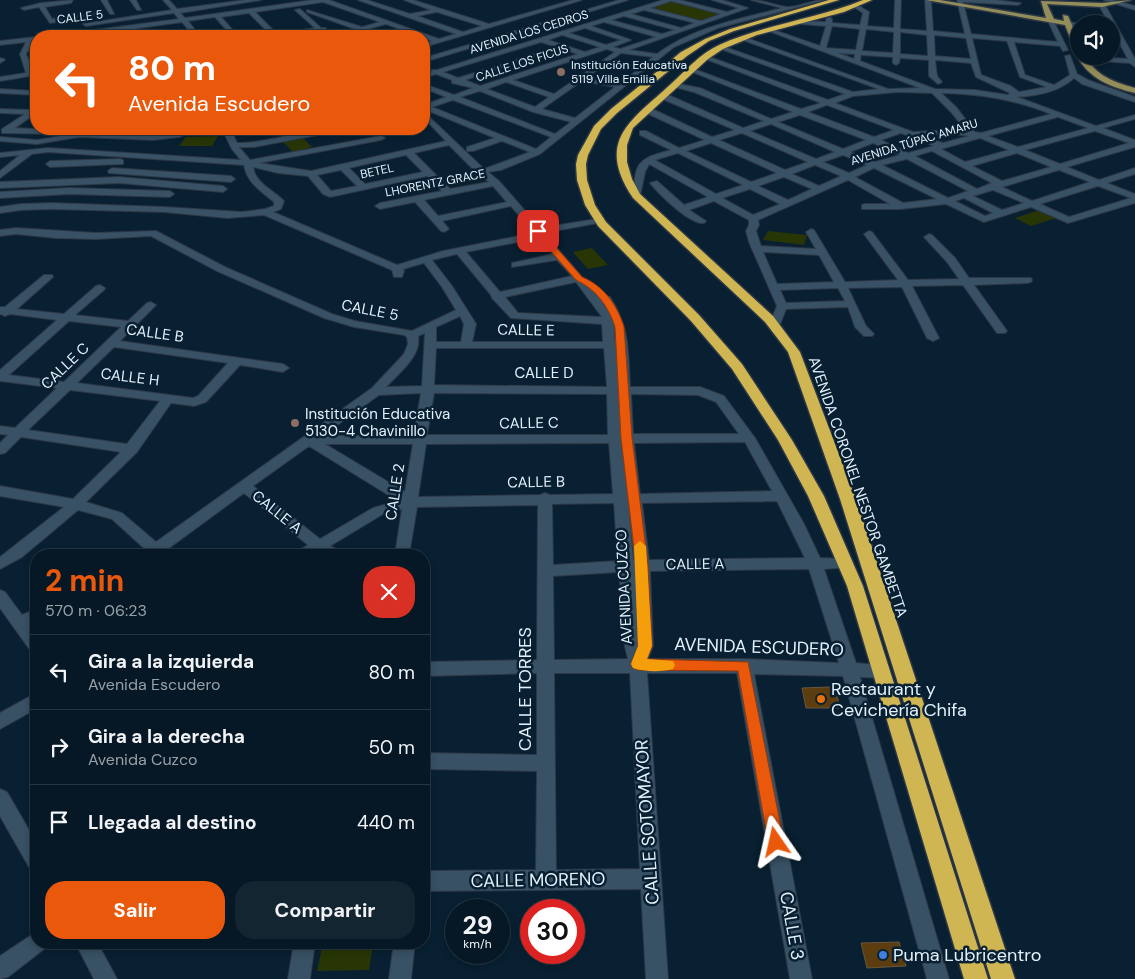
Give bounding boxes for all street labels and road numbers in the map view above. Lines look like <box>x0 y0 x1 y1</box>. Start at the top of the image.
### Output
street label: CALLE 5 <box>56 6 104 28</box>
street label: AVENIDA LOS CEDROS <box>468 6 590 58</box>
street label: CALLE LOS FICUS <box>474 40 570 86</box>
street label: AVENIDA TÚPAC AMARU <box>848 115 980 169</box>
street label: BETEL <box>359 160 395 182</box>
street label: LHORENTZ GRACE <box>384 165 487 201</box>
street label: CALLE 5 <box>340 295 400 325</box>
street label: CALLE B <box>125 319 185 347</box>
street label: CALLE E <box>497 320 555 340</box>
street label: CALLE C <box>37 338 94 394</box>
street label: AVENIDA CORONEL NESTOR GAMBETTA <box>804 354 912 620</box>
street label: CALLE H <box>100 363 160 391</box>
street label: CALLE D <box>514 363 574 383</box>
street label: CALLE C <box>499 412 559 434</box>
street label: CALLE 2 <box>381 462 409 522</box>
street label: CALLE B <box>507 471 565 493</box>
street label: CALLE A <box>248 486 306 538</box>
street label: AVENIDA CUZCO <box>611 529 637 645</box>
street label: CALLE A <box>665 553 725 575</box>
street label: CALLE TORRES <box>513 627 537 751</box>
street label: AVENIDA ESCUDERO <box>674 632 844 662</box>
street label: CALLE SOTOMAYOR <box>629 739 665 905</box>
street label: CALLE MORENO <box>470 867 606 893</box>
street label: CALLE 3 <box>774 890 810 962</box>

